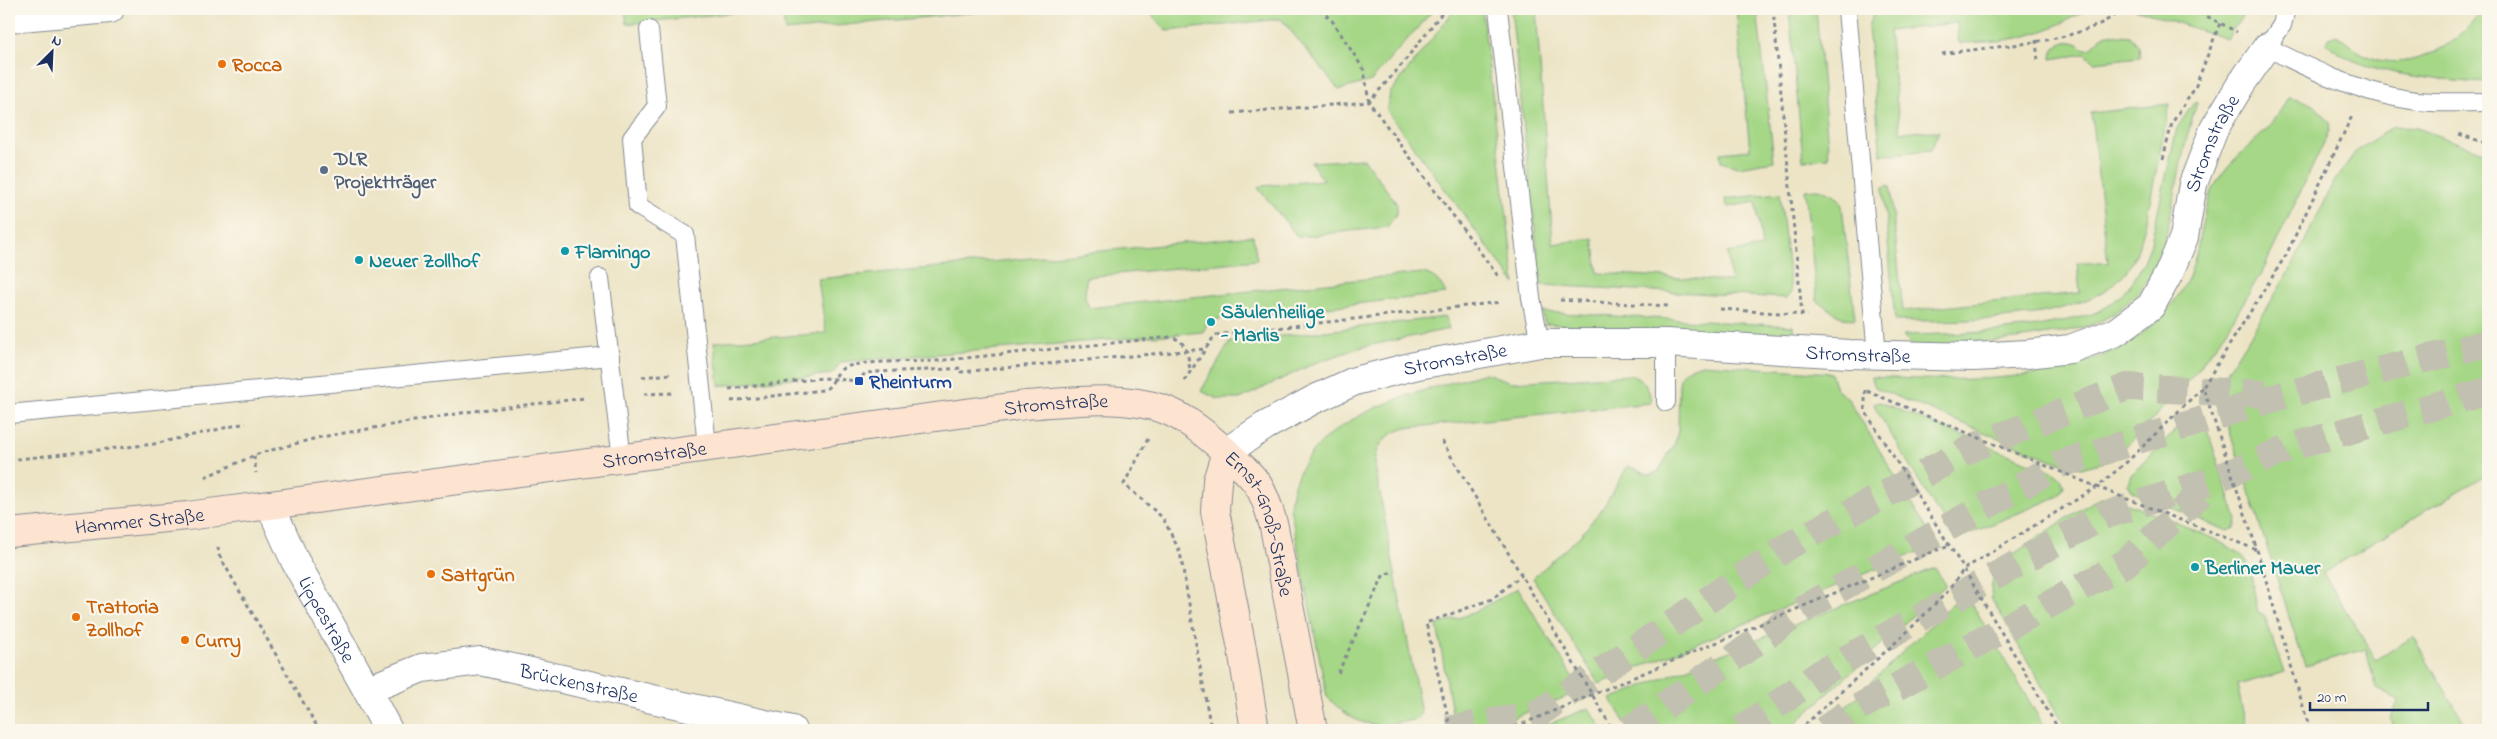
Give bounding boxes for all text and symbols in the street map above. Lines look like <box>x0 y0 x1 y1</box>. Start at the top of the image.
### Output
north arrow <box>28 28 78 78</box>
text: N <box>48 30 65 53</box>
place label: Rocca <box>232 52 282 81</box>
marker: Rocca <box>216 58 228 70</box>
street label: Stromstraße <box>2180 90 2248 195</box>
place label: DLR Projektträger <box>333 146 437 199</box>
marker: DLR Projektträger <box>318 164 330 176</box>
place label: Flamingo <box>574 239 651 269</box>
marker: Flamingo <box>559 245 571 257</box>
place label: Neuer Zollhof <box>369 248 481 277</box>
marker: Neuer Zollhof <box>353 254 365 266</box>
place label: Säulenheilige - Marlis <box>1220 299 1326 351</box>
marker: Säulenheilige - Marlis <box>1205 316 1217 328</box>
street label: Stromstraße <box>1400 337 1510 385</box>
street label: Stromstraße <box>1805 339 1911 372</box>
place label: Rheinturm <box>869 369 952 398</box>
marker: Rheinturm <box>853 375 865 387</box>
street label: Stromstraße <box>1002 388 1108 425</box>
street label: Stromstraße <box>600 435 708 478</box>
street label: Ernst-Gnoß-Straße <box>1217 445 1299 599</box>
street label: Hammer Straße <box>74 502 206 544</box>
place label: Berliner Mauer <box>2204 555 2321 584</box>
marker: Berliner Mauer <box>2189 561 2201 573</box>
place label: Sattgrün <box>441 562 515 592</box>
marker: Sattgrün <box>425 568 437 580</box>
street label: Lippestraße <box>289 572 361 669</box>
place label: Trattoria Zollhof <box>86 594 159 646</box>
marker: Trattoria Zollhof <box>70 611 82 623</box>
place label: Curry <box>195 628 241 658</box>
marker: Curry <box>179 634 191 646</box>
street label: Brückenstraße <box>515 658 641 712</box>
scale bar <box>2310 679 2427 711</box>
text: 20 m <box>2317 687 2347 709</box>

